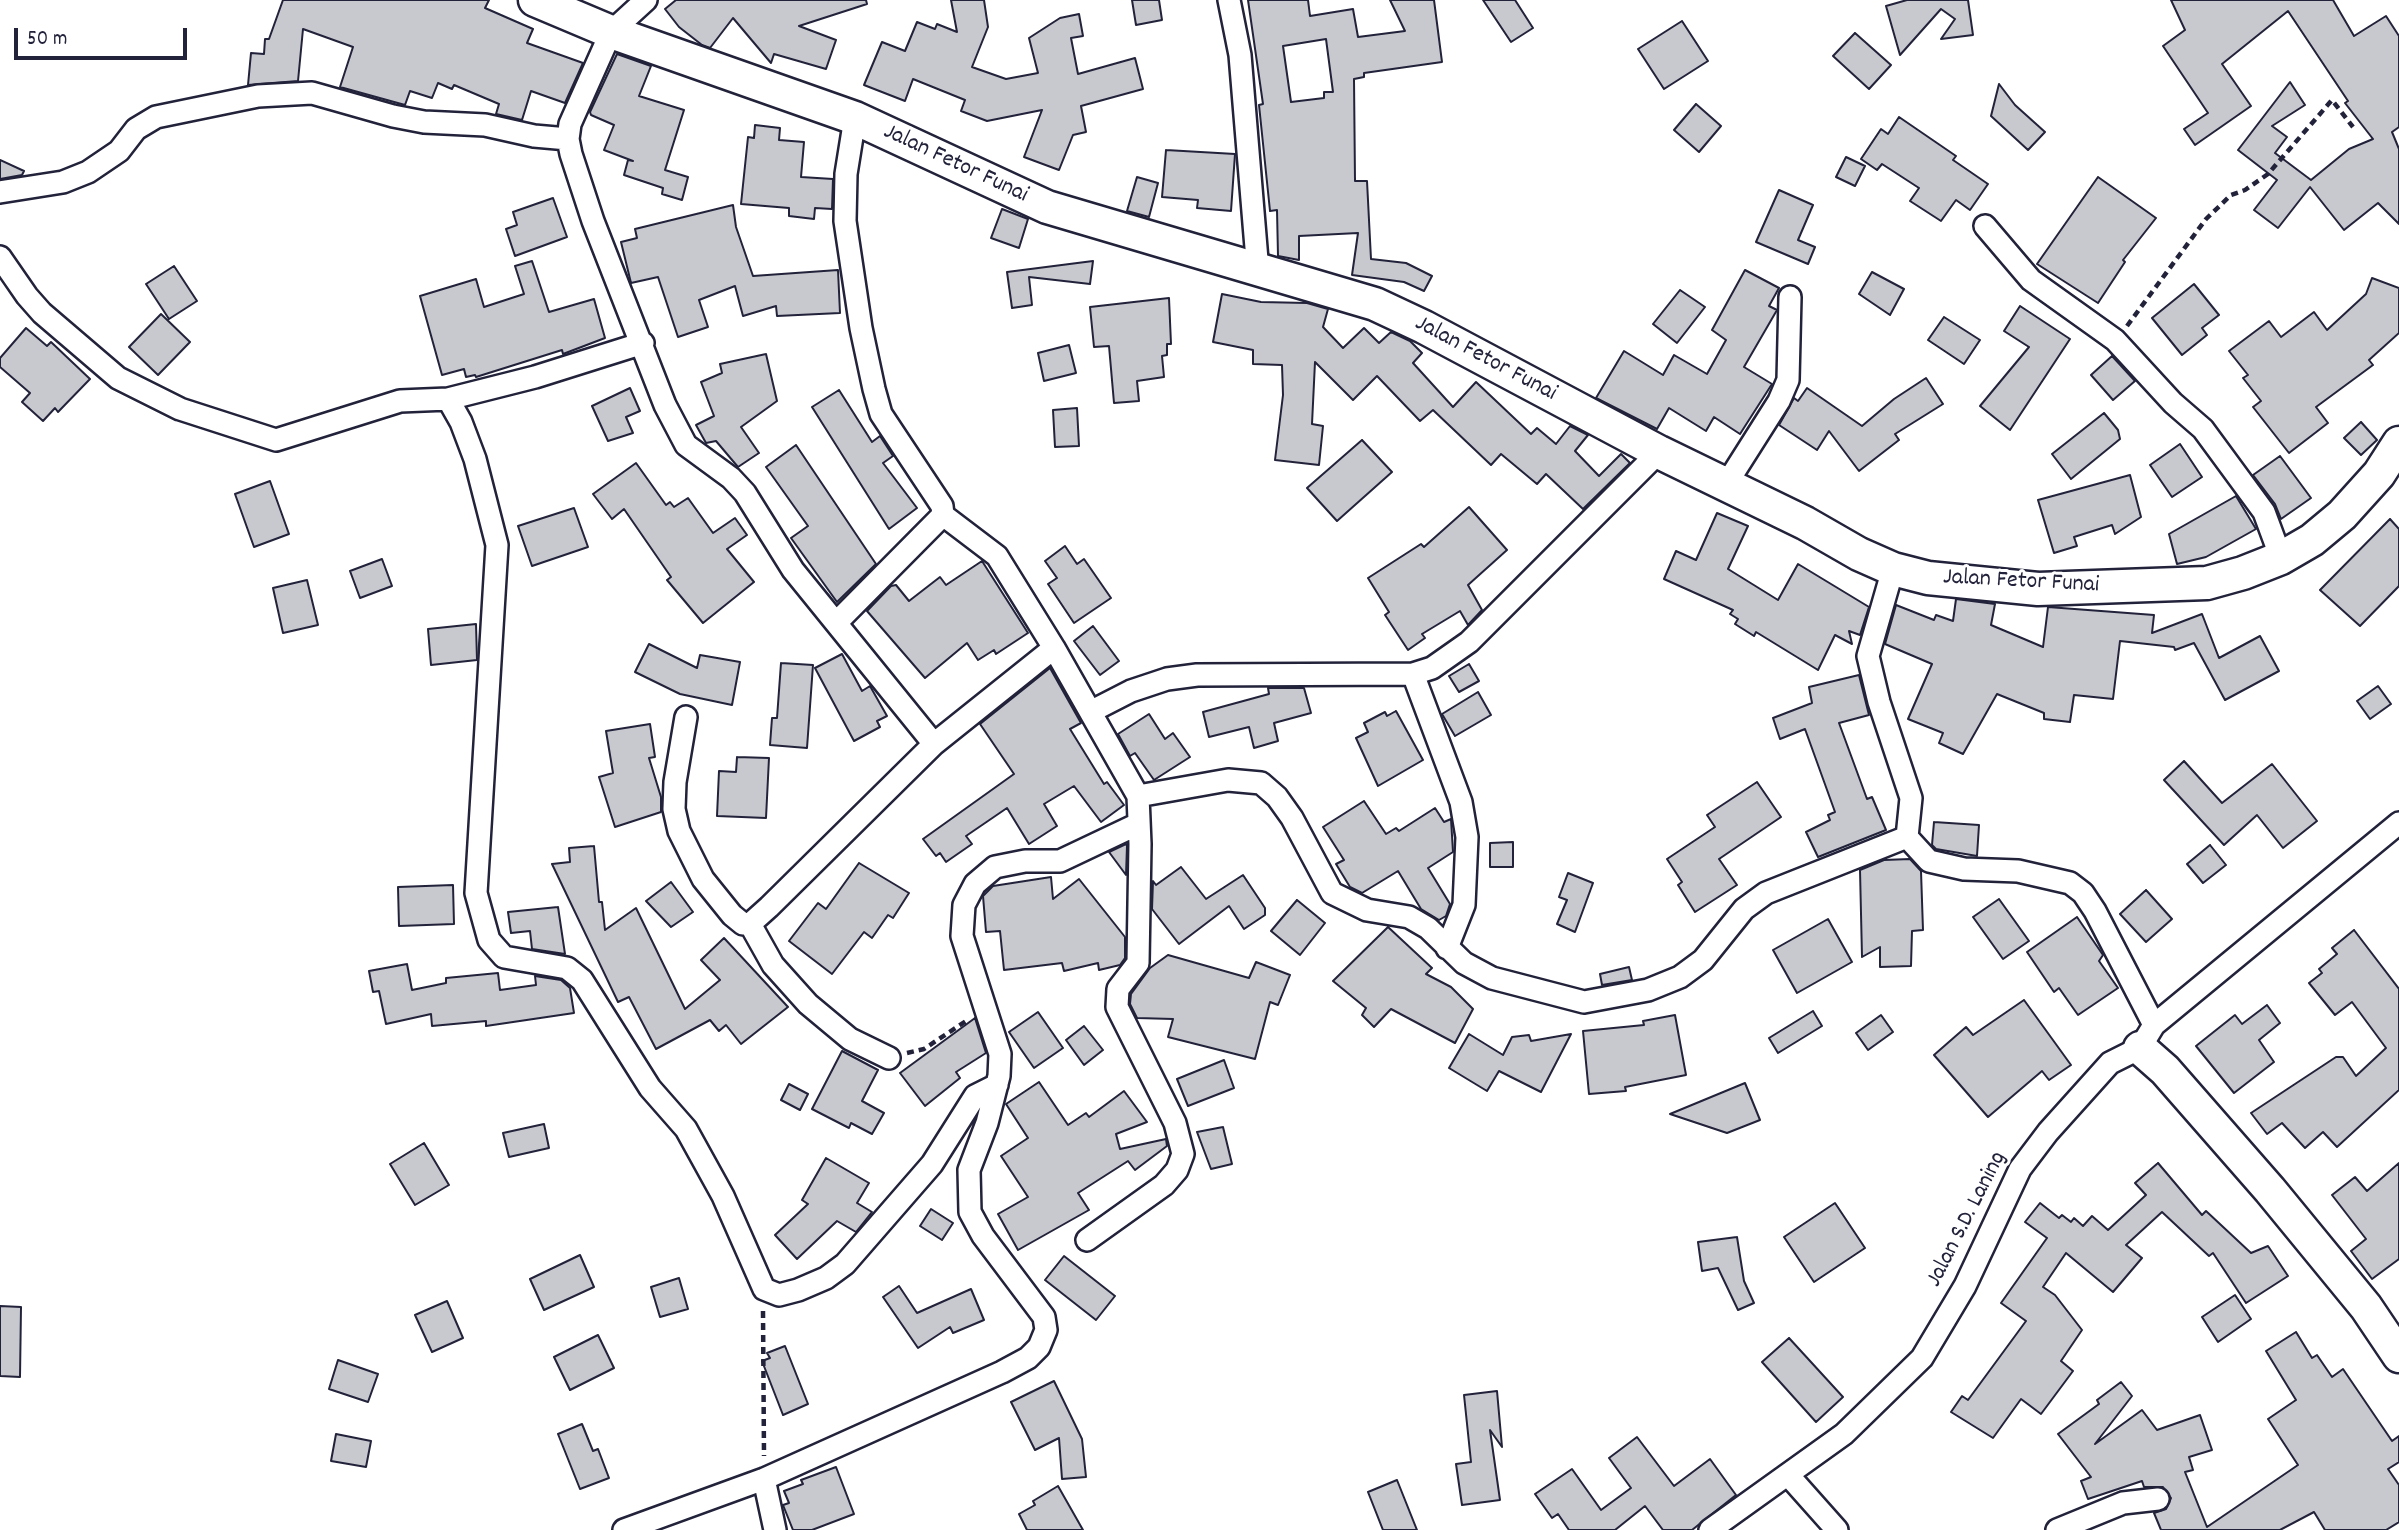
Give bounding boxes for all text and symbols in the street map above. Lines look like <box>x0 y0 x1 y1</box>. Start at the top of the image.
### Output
scale bar <box>18 14 191 58</box>
text: 50 m <box>27 25 67 55</box>
street label: Jalan Fetor Funai <box>878 119 1032 211</box>
street label: Jalan Fetor Funai <box>1409 311 1561 409</box>
street label: Jalan Fetor Funai <box>1942 565 2100 601</box>
street label: Jalan S.D. Laning <box>1922 1147 2014 1293</box>

